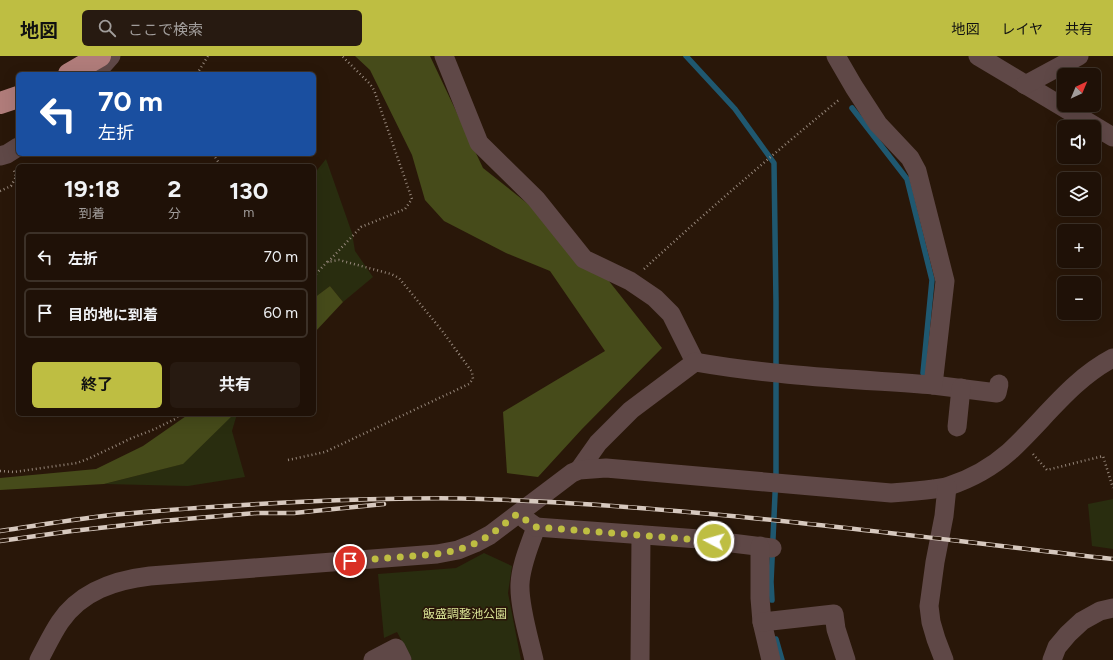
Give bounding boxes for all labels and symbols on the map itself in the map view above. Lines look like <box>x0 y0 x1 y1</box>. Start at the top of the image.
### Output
north arrow <box>1057 68 1101 112</box>
position arrow <box>693 520 735 562</box>
pin <box>333 544 367 578</box>
park label: 飯盛調整池公園 <box>423 607 507 621</box>

